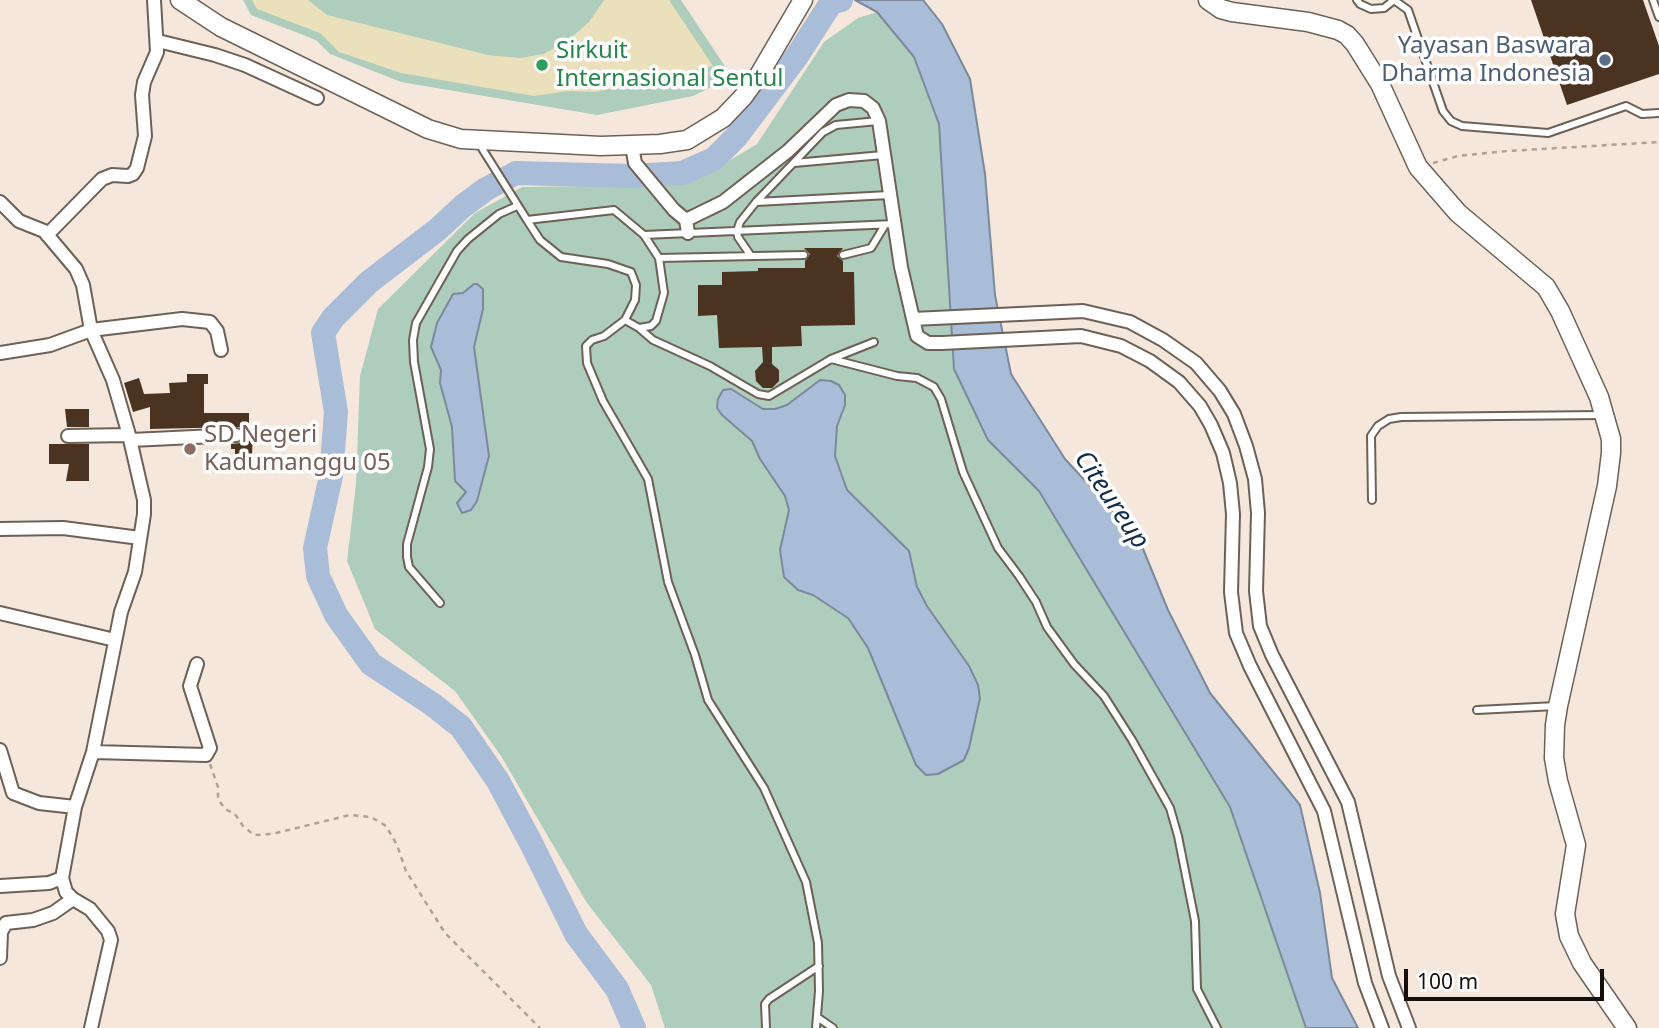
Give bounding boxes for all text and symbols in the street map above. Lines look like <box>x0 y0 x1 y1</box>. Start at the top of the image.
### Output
place label: Yayasan Baswara Dharma Indonesia <box>1381 32 1591 88</box>
place label: Sirkuit Internasional Sentul <box>556 37 784 93</box>
marker: Yayasan Baswara Dharma Indonesia <box>1597 52 1613 68</box>
marker: Sirkuit Internasional Sentul <box>534 57 550 73</box>
place label: SD Negeri Kadumanggu 05 <box>204 421 391 477</box>
marker: SD Negeri Kadumanggu 05 <box>182 441 198 457</box>
water label: Citeureup <box>1067 445 1155 555</box>
scale bar <box>1407 954 1606 998</box>
text: 100 m <box>1417 967 1478 995</box>

